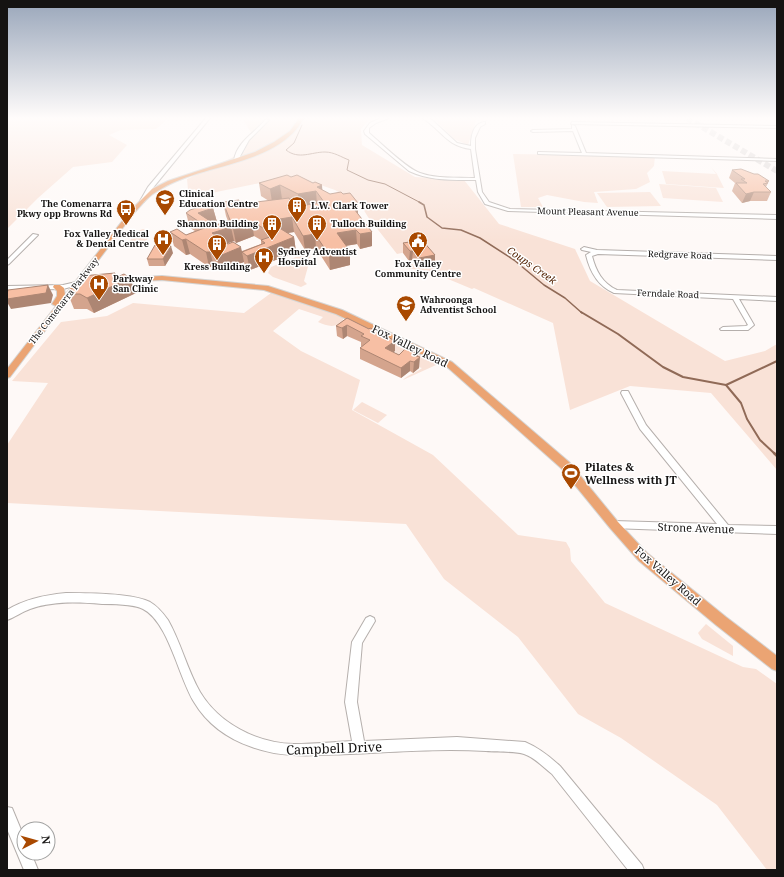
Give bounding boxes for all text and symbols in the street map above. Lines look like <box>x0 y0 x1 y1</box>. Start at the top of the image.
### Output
place label: Clinical Education Centre <box>179 187 258 210</box>
school or university icon: Clinical Education Centre <box>154 188 176 216</box>
building icon: L.W. Clark Tower <box>286 195 308 223</box>
place label: The Comenarra Pkwy opp Browns Rd <box>17 197 113 220</box>
bus stop icon: The Comenarra Pkwy opp Browns Rd <box>115 198 137 226</box>
place label: L.W. Clark Tower <box>311 199 389 212</box>
street label: Mount Pleasant Avenue <box>537 204 639 219</box>
building icon: Shannon Building <box>261 213 283 241</box>
building icon: Tulloch Building <box>306 213 328 241</box>
place label: Shannon Building <box>177 217 259 230</box>
place label: Tulloch Building <box>331 217 407 230</box>
place label: Fox Valley Medical & Dental Centre <box>64 227 150 250</box>
hospital icon: Fox Valley Medical & Dental Centre <box>152 228 174 256</box>
public building icon: Fox Valley Community Centre <box>407 230 429 258</box>
building icon: Kress Building <box>206 233 228 261</box>
water label: Coups Creek <box>505 243 560 287</box>
place label: Sydney Adventist Hospital <box>278 245 357 268</box>
hospital icon: Sydney Adventist Hospital <box>253 246 275 274</box>
street label: Redgrave Road <box>648 247 713 262</box>
street label: The Comenarra Parkway <box>26 254 102 347</box>
place label: Fox Valley Community Centre <box>375 257 461 280</box>
place label: Kress Building <box>184 260 251 273</box>
place label: Parkway San Clinic <box>113 272 158 295</box>
hospital icon: Parkway San Clinic <box>88 273 110 301</box>
street label: Ferndale Road <box>637 286 700 301</box>
place label: Wahroonga Adventist School <box>420 293 497 316</box>
school or university icon: Wahroonga Adventist School <box>395 294 417 322</box>
street label: Fox Valley Road <box>370 321 451 371</box>
place label: Pilates & Wellness with JT <box>585 459 677 487</box>
sports icon: Pilates & Wellness with JT <box>560 462 582 490</box>
street label: Strone Avenue <box>658 519 735 536</box>
street label: Fox Valley Road <box>632 543 705 609</box>
street label: Campbell Drive <box>286 737 382 759</box>
north arrow <box>16 821 56 861</box>
text: N <box>39 835 54 845</box>

